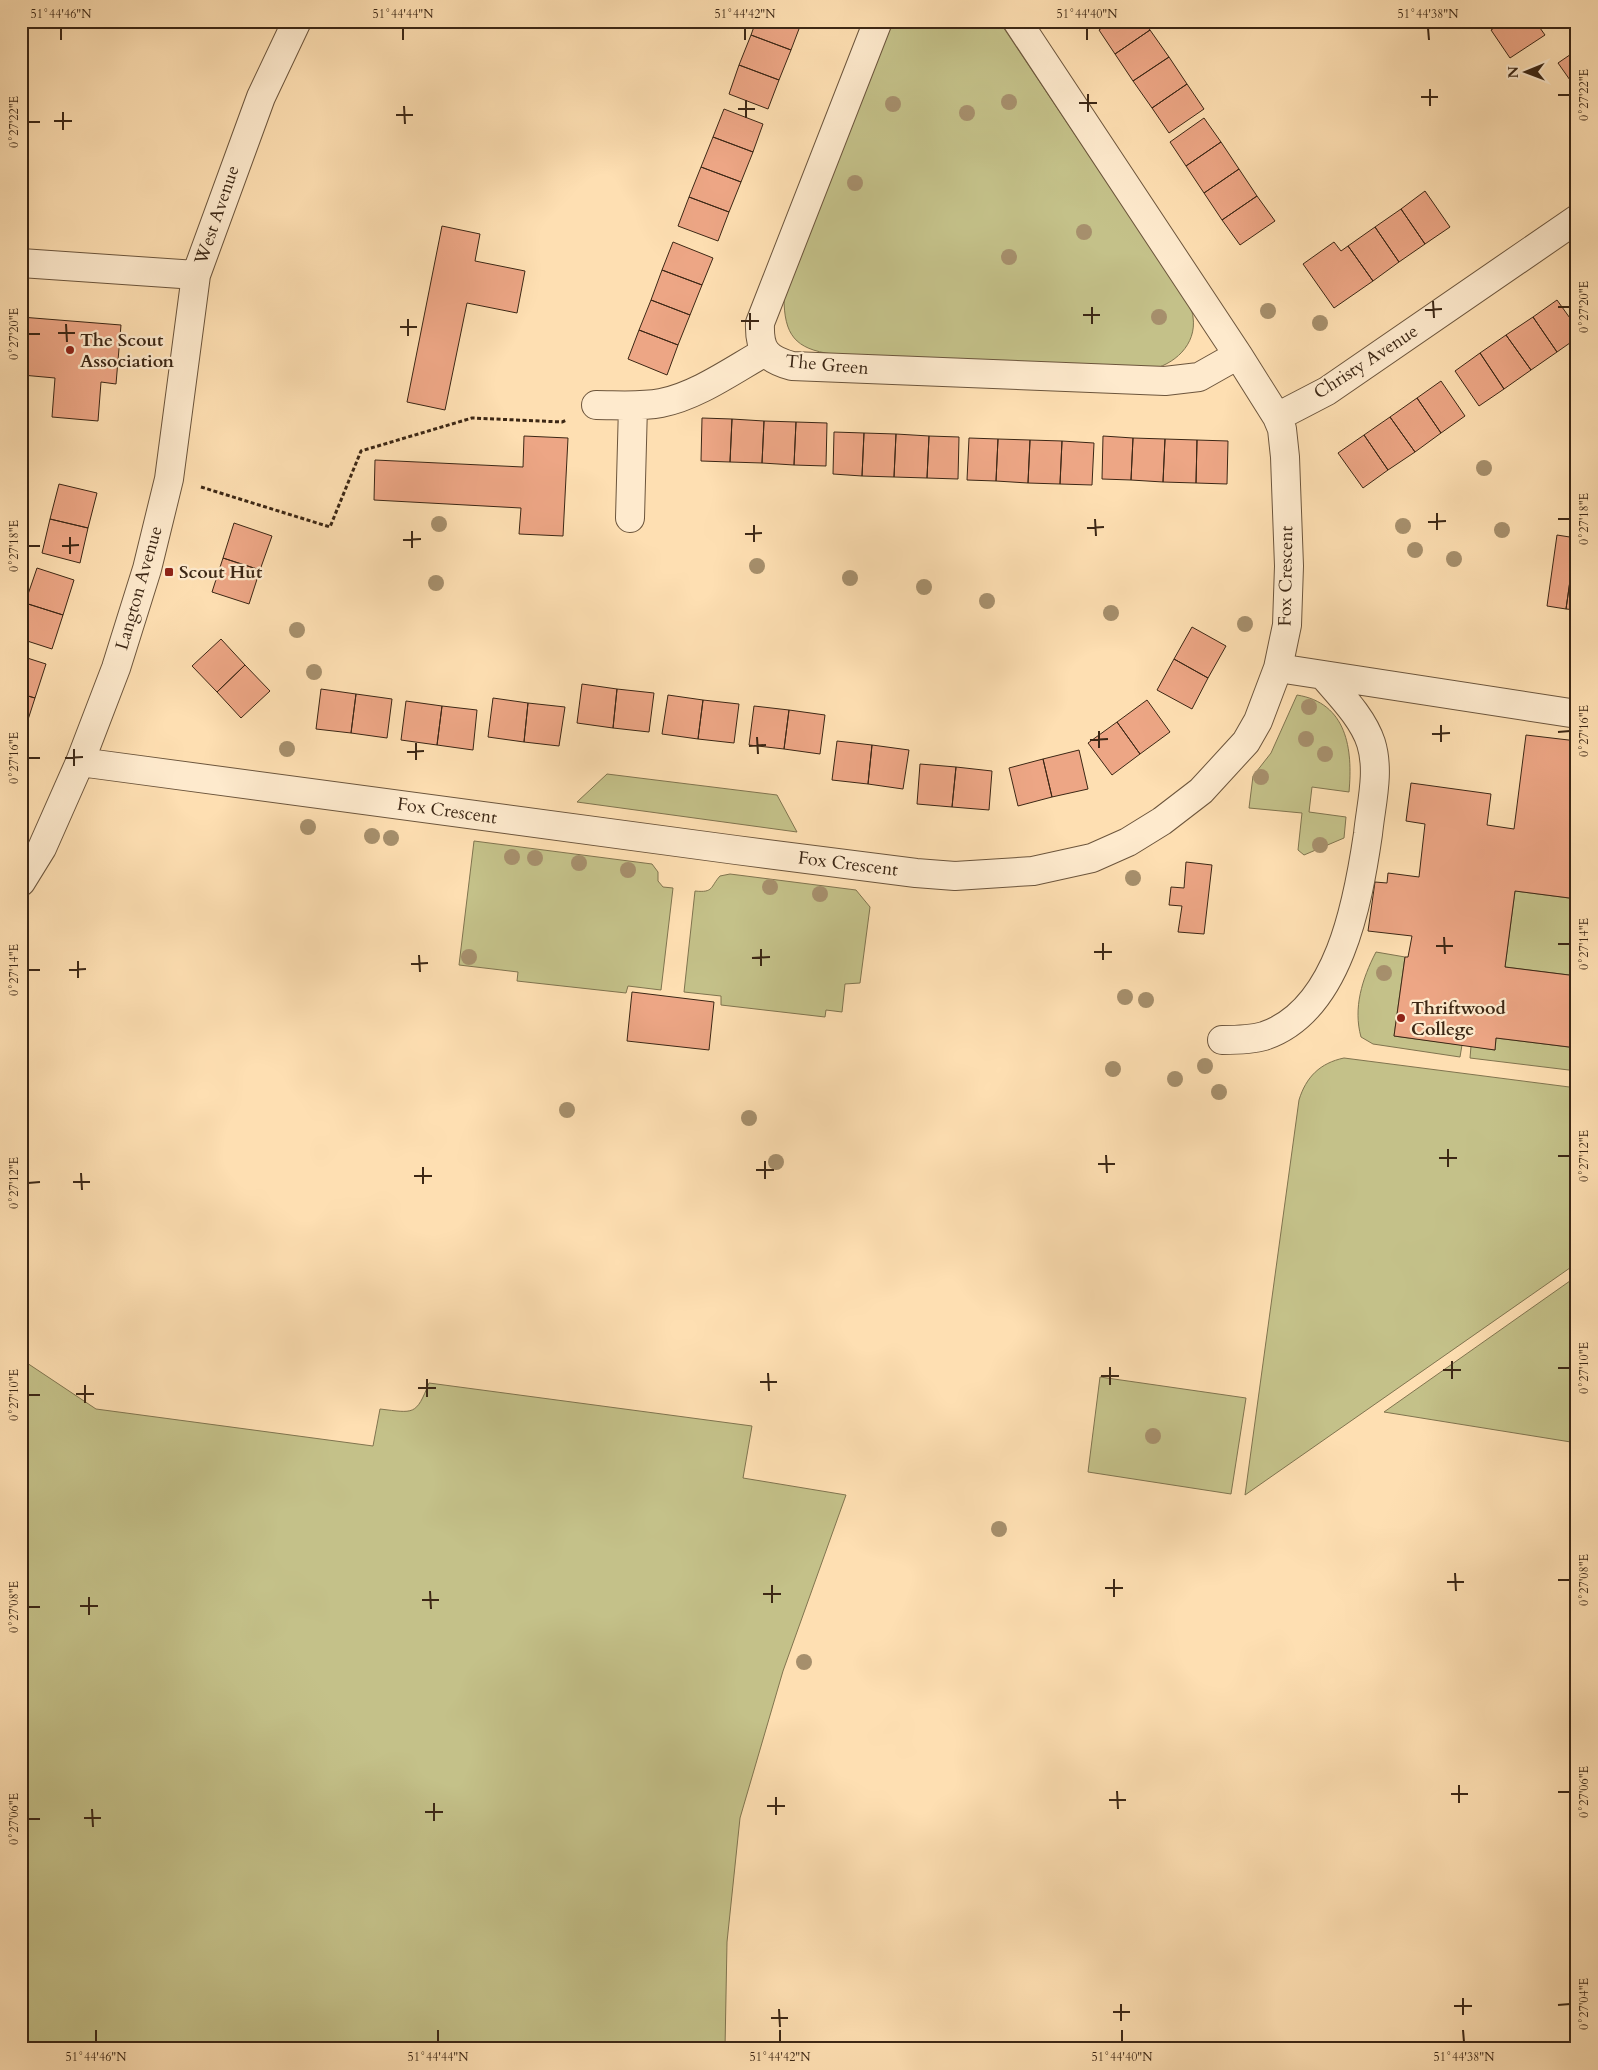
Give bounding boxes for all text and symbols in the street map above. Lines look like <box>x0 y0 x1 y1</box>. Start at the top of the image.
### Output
text: 51°44'46"N <box>31 6 92 22</box>
text: 51°44'44"N <box>373 6 434 22</box>
text: 51°44'42"N <box>715 6 776 22</box>
text: 51°44'40"N <box>1057 6 1118 22</box>
text: 51°44'38"N <box>1398 6 1459 22</box>
north arrow <box>1500 48 1550 98</box>
text: N <box>1504 66 1523 78</box>
text: 0°27'22"E <box>1576 69 1592 121</box>
text: 0°27'22"E <box>6 96 22 148</box>
street label: West Avenue <box>188 162 246 269</box>
text: 0°27'20"E <box>1576 281 1592 333</box>
text: 0°27'20"E <box>6 308 22 360</box>
street label: Christy Avenue <box>1309 319 1423 405</box>
place label: The Scout Association <box>80 328 174 374</box>
marker: The Scout Association <box>64 344 76 356</box>
street label: The Green <box>784 349 870 381</box>
text: 0°27'18"E <box>1576 493 1592 545</box>
text: 0°27'18"E <box>6 520 22 572</box>
street label: Langton Avenue <box>109 523 169 653</box>
street label: Fox Crescent <box>1273 525 1299 627</box>
place label: Scout Hut <box>179 560 263 585</box>
marker: Scout Hut <box>163 566 175 578</box>
text: 0°27'16"E <box>1576 705 1592 757</box>
text: 0°27'16"E <box>6 732 22 784</box>
street label: Fox Crescent <box>395 792 499 830</box>
street label: Fox Crescent <box>797 845 900 883</box>
text: 0°27'14"E <box>1576 918 1592 970</box>
text: 0°27'14"E <box>6 944 22 996</box>
place label: Thriftwood College <box>1411 996 1507 1042</box>
marker: Thriftwood College <box>1395 1012 1407 1024</box>
text: 0°27'12"E <box>1576 1130 1592 1182</box>
text: 0°27'12"E <box>6 1157 22 1209</box>
text: 0°27'10"E <box>1576 1342 1592 1394</box>
text: 0°27'10"E <box>6 1369 22 1421</box>
text: 0°27'08"E <box>1576 1554 1592 1606</box>
text: 0°27'08"E <box>6 1581 22 1633</box>
text: 0°27'06"E <box>1576 1766 1592 1818</box>
text: 0°27'06"E <box>6 1793 22 1845</box>
text: 0°27'04"E <box>1576 1978 1592 2030</box>
text: 51°44'46"N <box>66 2049 127 2065</box>
text: 51°44'44"N <box>408 2049 469 2065</box>
text: 51°44'42"N <box>750 2049 811 2065</box>
text: 51°44'40"N <box>1092 2049 1153 2065</box>
text: 51°44'38"N <box>1434 2049 1495 2065</box>

